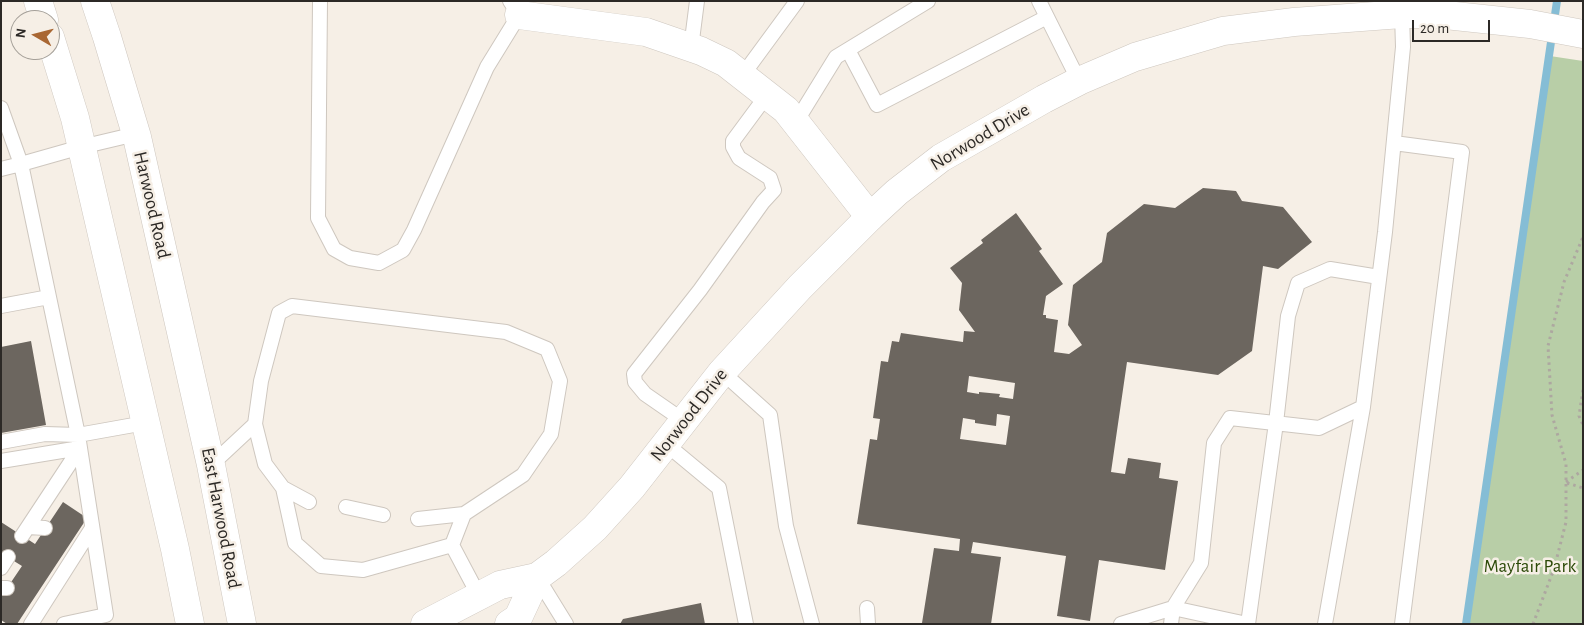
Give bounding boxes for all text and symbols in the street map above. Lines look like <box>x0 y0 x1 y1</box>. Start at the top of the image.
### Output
north arrow <box>10 10 60 60</box>
scale bar <box>1414 10 1492 42</box>
text: 20 m <box>1420 21 1449 36</box>
text: N <box>14 27 29 39</box>
street label: Norwood Drive <box>926 98 1034 176</box>
street label: Harwood Road <box>129 149 175 261</box>
street label: Norwood Drive <box>646 364 732 466</box>
street label: East Harwood Road <box>196 445 246 591</box>
park label: Mayfair Park <box>1484 555 1576 577</box>

